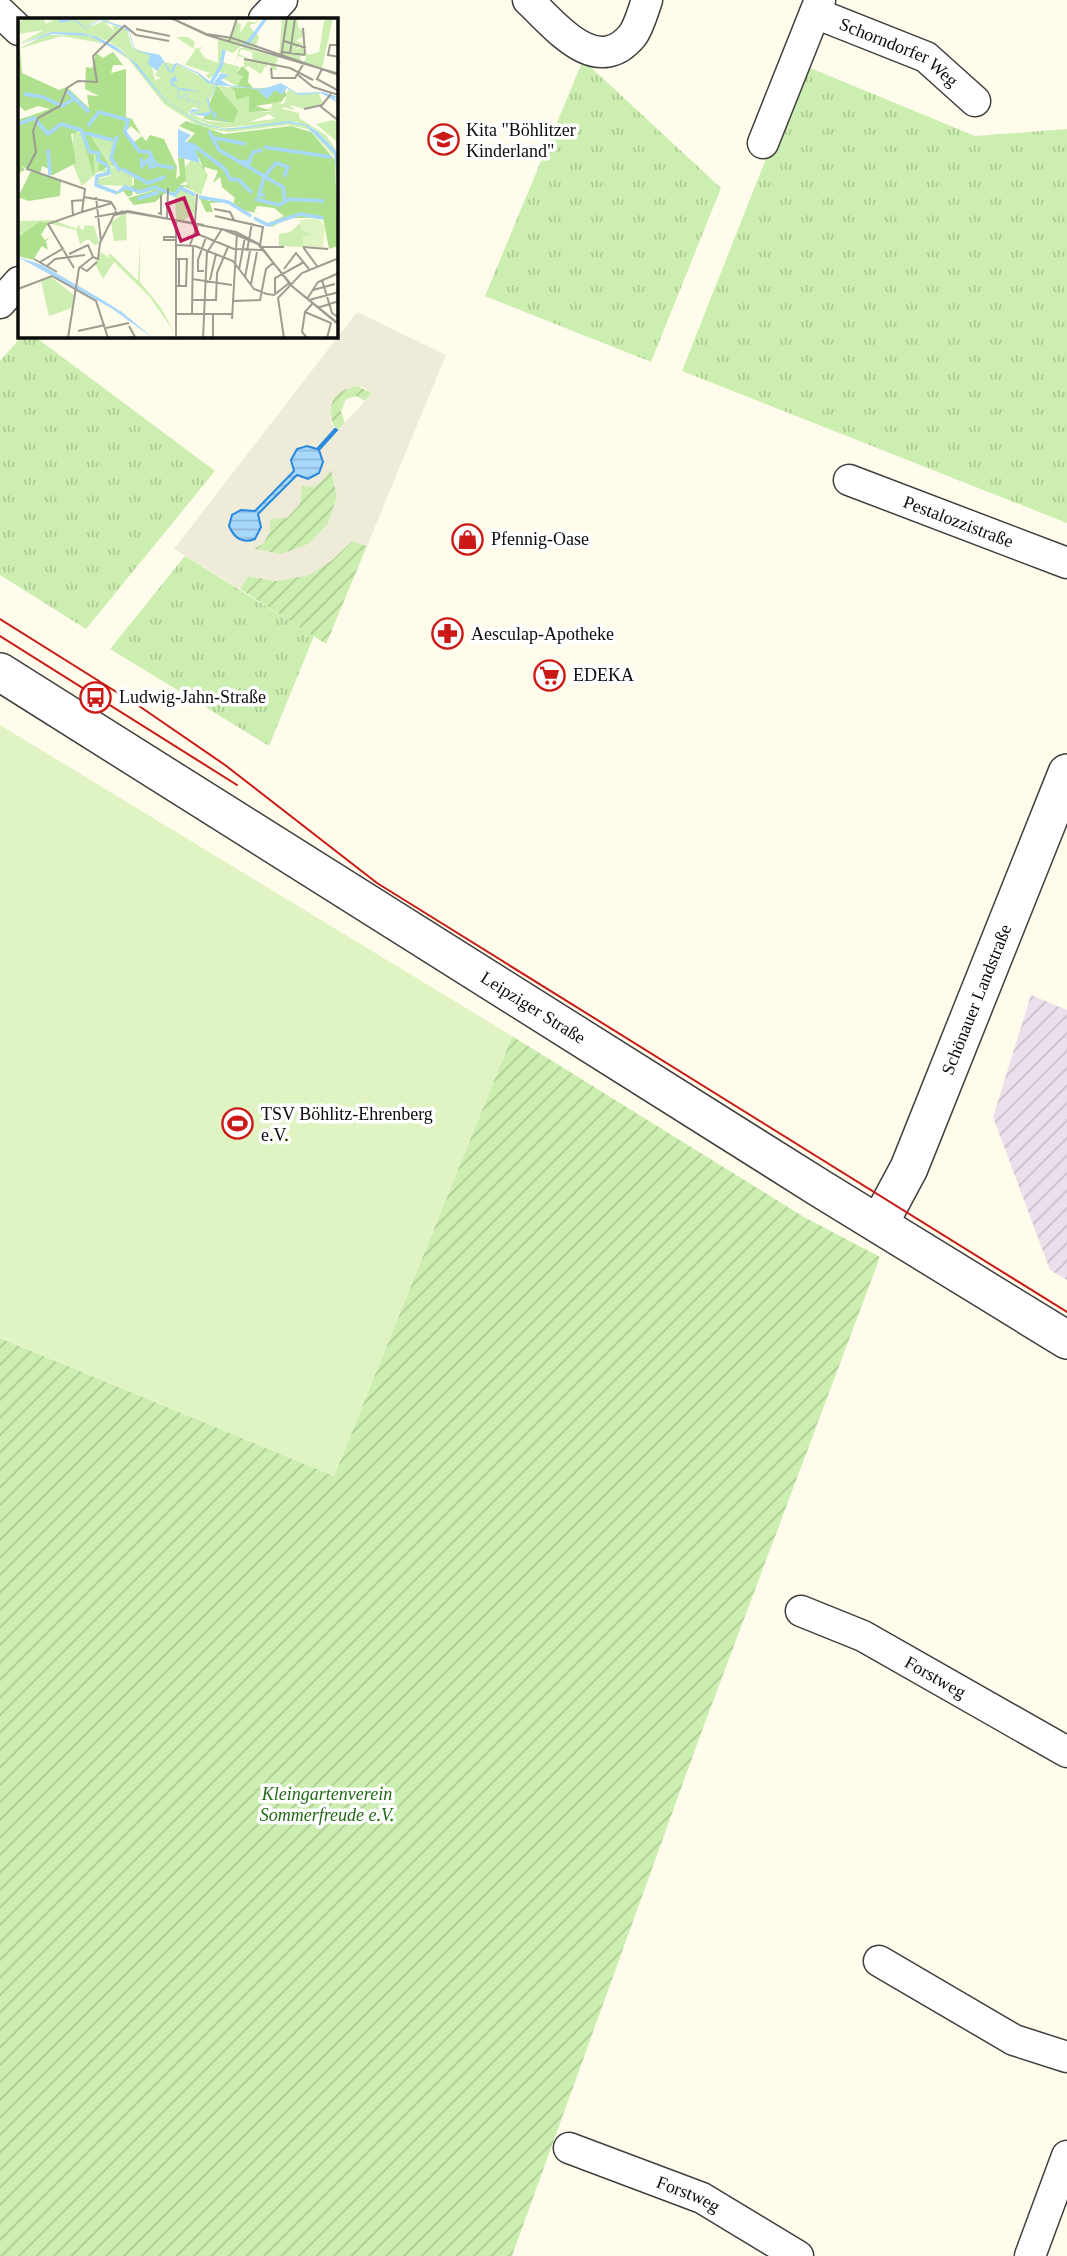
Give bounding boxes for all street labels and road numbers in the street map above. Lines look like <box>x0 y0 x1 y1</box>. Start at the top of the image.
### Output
street label: Schorndorfer Weg <box>837 14 962 91</box>
street label: Pestalozzistraße <box>901 492 1016 552</box>
street label: Schönauer Landstraße <box>937 921 1015 1078</box>
street label: Leipziger Straße <box>477 967 589 1048</box>
street label: Forstweg <box>901 1652 969 1702</box>
street label: Forstweg <box>654 2172 724 2217</box>

